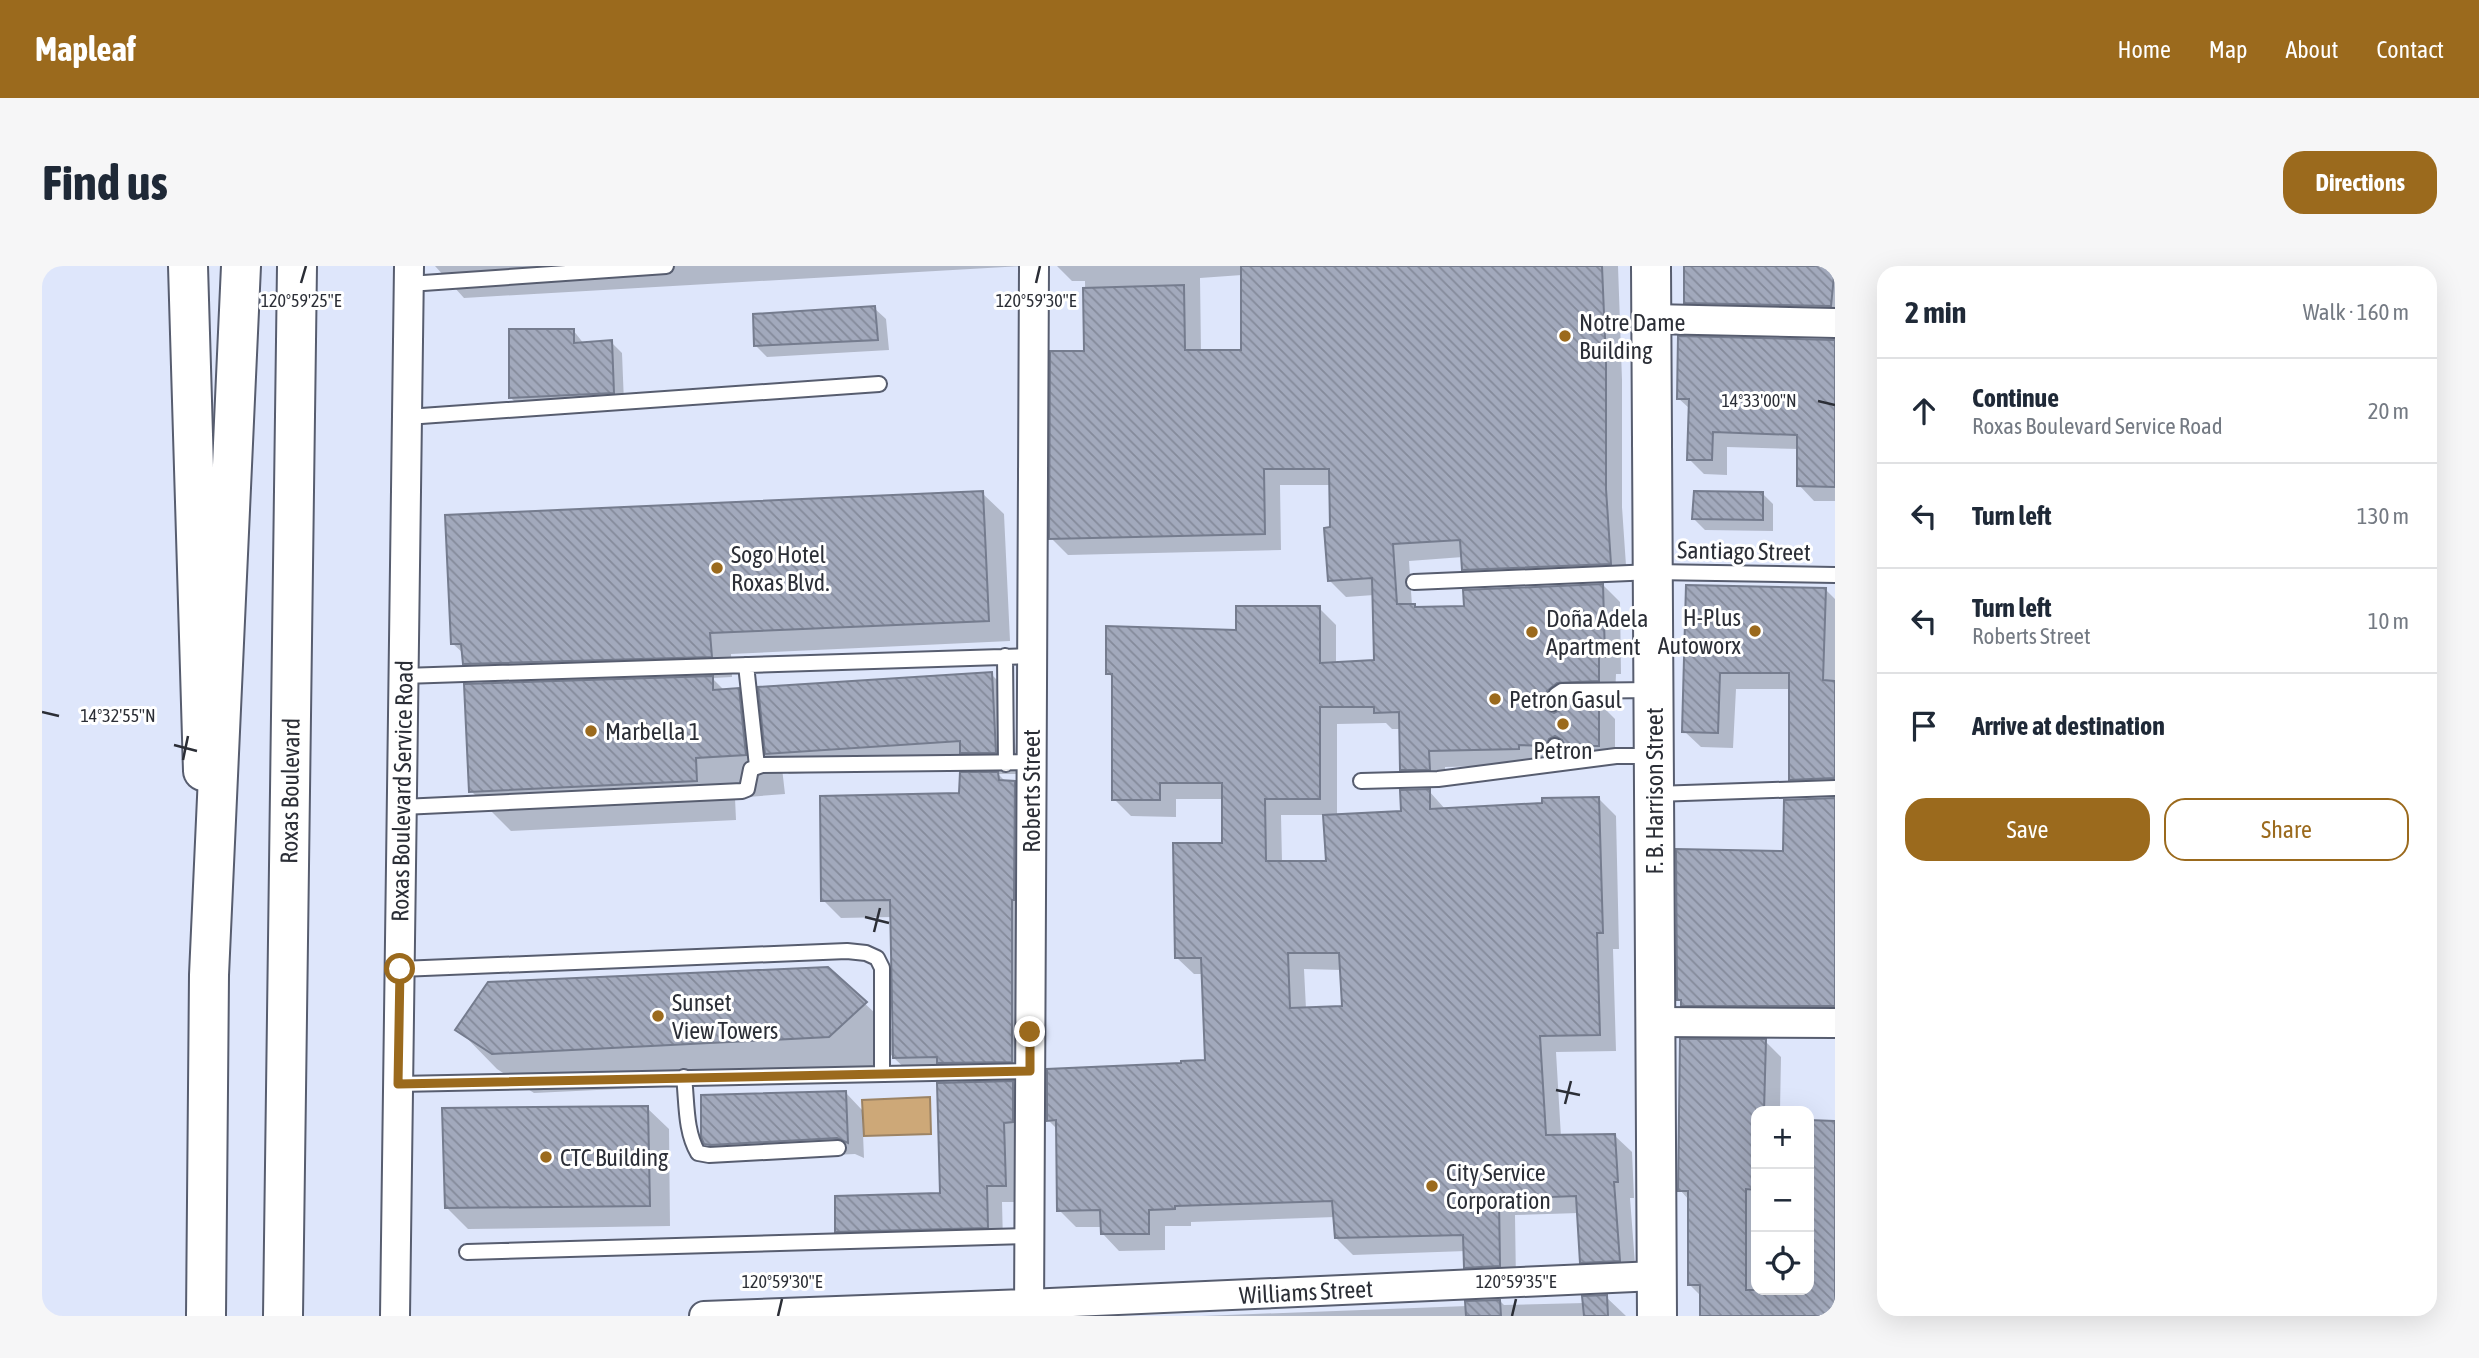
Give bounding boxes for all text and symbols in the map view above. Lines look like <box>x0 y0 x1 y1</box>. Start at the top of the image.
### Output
text: Mapleaf <box>35 30 136 68</box>
text: Home <box>2117 36 2171 63</box>
text: Map <box>2209 36 2247 63</box>
text: About <box>2285 36 2338 63</box>
text: Contact <box>2376 36 2444 63</box>
button: Directions <box>2283 151 2437 214</box>
text: Find us <box>42 154 168 210</box>
text: 120°59'25"E <box>261 290 342 311</box>
text: 120°59'30"E <box>996 290 1077 311</box>
text: 2 min <box>1905 295 1966 329</box>
text: Walk · 160 m <box>2303 299 2409 325</box>
place label: Notre Dame Building <box>1579 309 1685 364</box>
marker: Notre Dame Building <box>1557 328 1573 344</box>
text: Continue <box>1972 383 2059 413</box>
text: 14°33'00"N <box>1721 390 1797 411</box>
icon: ahead <box>1905 392 1943 430</box>
text: 20 m <box>2368 398 2409 424</box>
text: Roxas Boulevard Service Road <box>1972 413 2223 439</box>
icon: left <box>1905 497 1943 535</box>
text: Turn left <box>1972 501 2052 531</box>
text: 130 m <box>2357 503 2409 529</box>
street label: Santiago Street <box>1677 536 1811 566</box>
place label: Sogo Hotel Roxas Blvd. <box>731 541 829 596</box>
marker: Sogo Hotel Roxas Blvd. <box>709 560 725 576</box>
text: Turn left <box>1972 593 2052 623</box>
icon: left <box>1905 602 1943 640</box>
place label: H-Plus Autoworx <box>1658 604 1741 659</box>
place label: Doña Adela Apartment <box>1546 605 1648 660</box>
text: 10 m <box>2368 608 2409 634</box>
marker: H-Plus Autoworx <box>1747 623 1763 639</box>
text: Roberts Street <box>1972 623 2091 649</box>
marker: Doña Adela Apartment <box>1524 624 1540 640</box>
street label: Roxas Boulevard Service Road <box>386 660 418 922</box>
place label: Petron Gasul <box>1509 686 1623 713</box>
marker: Petron Gasul <box>1487 691 1503 707</box>
text: 14°32'55"N <box>80 705 156 726</box>
street label: F. B. Harrison Street <box>1641 707 1668 875</box>
icon: arrive <box>1905 707 1943 745</box>
text: Arrive at destination <box>1972 711 2165 741</box>
marker: Petron <box>1555 716 1571 732</box>
street label: Roxas Boulevard <box>275 718 305 864</box>
place label: Marbella 1 <box>605 718 700 745</box>
marker: Marbella 1 <box>583 723 599 739</box>
street label: Roberts Street <box>1018 729 1045 853</box>
place label: Petron <box>1533 737 1593 764</box>
button: Save <box>1905 798 2150 861</box>
button: Share <box>2164 798 2409 861</box>
route start <box>384 953 415 984</box>
place label: Sunset View Towers <box>672 989 778 1044</box>
marker: Sunset View Towers <box>650 1008 666 1024</box>
route end <box>1014 1016 1045 1047</box>
map controls <box>1751 1106 1814 1295</box>
button: + <box>1751 1106 1814 1169</box>
place label: CTC Building <box>560 1144 669 1171</box>
marker: CTC Building <box>538 1149 554 1165</box>
place label: City Service Corporation <box>1446 1159 1551 1214</box>
button: − <box>1751 1169 1814 1232</box>
marker: City Service Corporation <box>1424 1178 1440 1194</box>
button: locate <box>1751 1232 1814 1295</box>
text: 120°59'30"E <box>742 1271 823 1292</box>
text: 120°59'35"E <box>1476 1271 1557 1292</box>
street label: Williams Street <box>1238 1275 1374 1309</box>

